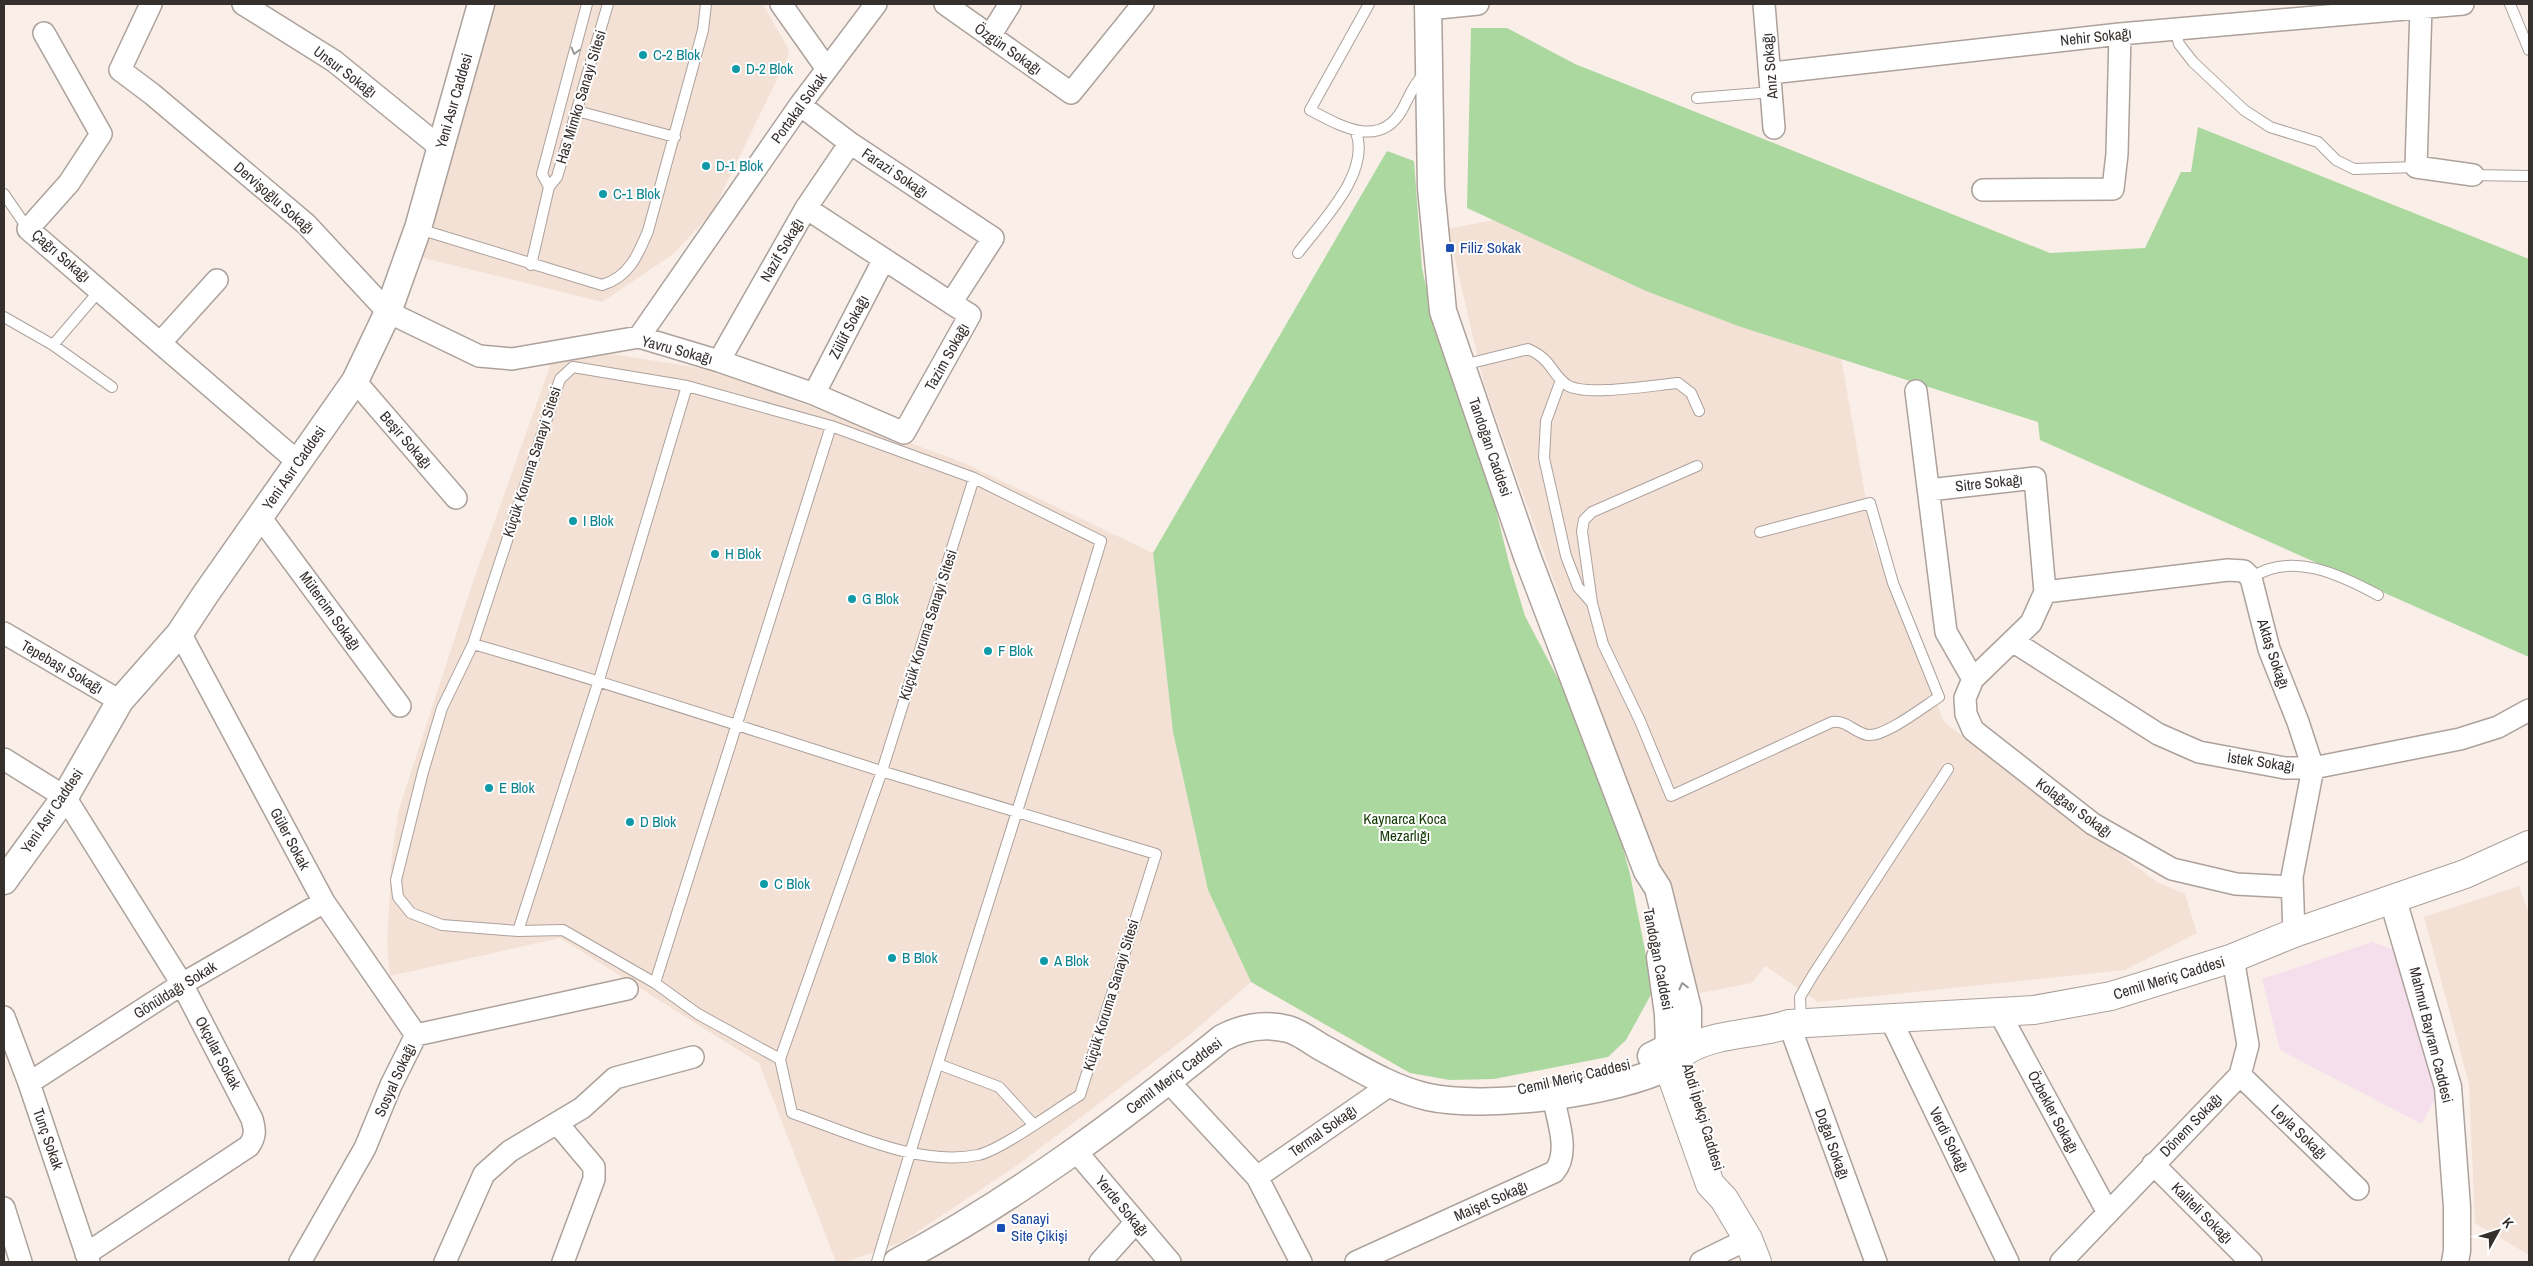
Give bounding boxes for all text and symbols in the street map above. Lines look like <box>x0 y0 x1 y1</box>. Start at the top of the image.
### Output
street label: Özgün Sokağı <box>970 18 1046 80</box>
street label: Nehir Sokağı <box>2059 22 2133 51</box>
street label: Has Mimko Sanayi Sitesi <box>550 27 611 166</box>
street label: Anız Sokağı <box>1756 32 1783 101</box>
street label: Unsur Sokağı <box>309 41 381 102</box>
place label: C-2 Blok <box>653 44 701 65</box>
one-way arrow <box>570 46 580 54</box>
marker: C-2 Blok <box>637 49 649 61</box>
street label: Yeni Asır Caddesi <box>430 51 477 151</box>
place label: D-2 Blok <box>746 58 794 79</box>
marker: D-2 Blok <box>730 63 742 75</box>
street label: Portakal Sokak <box>766 67 832 147</box>
street label: Farazi Sokağı <box>858 143 933 203</box>
place label: D-1 Blok <box>716 155 764 176</box>
street label: Dervişoğlu Sokağı <box>230 157 319 239</box>
marker: D-1 Blok <box>700 160 712 172</box>
place label: C-1 Blok <box>613 183 661 204</box>
marker: C-1 Blok <box>597 188 609 200</box>
street label: Nazif Sokağı <box>755 214 808 286</box>
street label: Çağrı Sokağı <box>27 224 95 287</box>
place label: Filiz Sokak <box>1460 237 1522 258</box>
marker: Filiz Sokak <box>1444 242 1456 254</box>
street label: Zülüf Sokağı <box>824 291 874 362</box>
street label: Tazim Sokağı <box>919 319 974 395</box>
street label: Yavru Sokağı <box>639 330 715 369</box>
street label: Küçük Koruma Sanayi Sitesi <box>497 384 566 540</box>
street label: Tandoğan Caddesi <box>1464 394 1517 499</box>
street label: Beşir Sokağı <box>375 406 437 473</box>
street label: Yeni Asır Caddesi <box>257 421 330 514</box>
street label: Sitre Sokağı <box>1954 469 2024 496</box>
place label: I Blok <box>583 510 615 531</box>
marker: I Blok <box>567 515 579 527</box>
place label: H Blok <box>725 543 762 564</box>
street label: Küçük Koruma Sanayi Sitesi <box>893 547 962 703</box>
marker: H Blok <box>709 548 721 560</box>
street label: Mütercim Sokağı <box>295 567 366 654</box>
place label: G Blok <box>862 588 900 609</box>
marker: G Blok <box>846 593 858 605</box>
street label: Aktaş Sokağı <box>2252 615 2295 692</box>
street label: Tepebaşı Sokağı <box>17 635 107 699</box>
place label: F Blok <box>998 640 1034 661</box>
marker: F Blok <box>982 645 994 657</box>
street label: İstek Sokağı <box>2226 746 2296 777</box>
street label: Yeni Asır Caddesi <box>15 764 88 857</box>
street label: Kolağası Sokağı <box>2032 773 2117 842</box>
place label: E Blok <box>499 777 535 798</box>
marker: E Blok <box>483 782 495 794</box>
street label: Güler Sokak <box>265 804 316 874</box>
park label: Kaynarca Koca Mezarlığı <box>1363 808 1447 846</box>
place label: D Blok <box>640 811 677 832</box>
marker: D Blok <box>624 816 636 828</box>
place label: C Blok <box>774 873 811 894</box>
marker: C Blok <box>758 878 770 890</box>
street label: Tandoğan Caddesi <box>1638 906 1679 1012</box>
street label: Küçük Koruma Sanayi Sitesi <box>1077 917 1144 1073</box>
place label: B Blok <box>902 947 938 968</box>
place label: A Blok <box>1053 950 1090 971</box>
street label: Cemil Meriç Caddesi <box>2111 951 2227 1004</box>
marker: B Blok <box>886 952 898 964</box>
street label: Gönüldağı Sokak <box>129 955 221 1023</box>
marker: A Blok <box>1038 955 1050 967</box>
street label: Mahmut Bayram Caddesi <box>2404 965 2459 1105</box>
one-way arrow <box>1678 982 1689 991</box>
street label: Okçular Sokak <box>190 1013 247 1094</box>
street label: Cemil Meriç Caddesi <box>1121 1032 1226 1119</box>
street label: Sosyal Sokağı <box>369 1040 420 1120</box>
street label: Cemil Meriç Caddesi <box>1515 1053 1633 1100</box>
street label: Abdi İpekçi Caddesi <box>1677 1060 1730 1173</box>
street label: Özbekler Sokağı <box>2023 1067 2084 1157</box>
street label: Dönem Sokağı <box>2155 1088 2226 1161</box>
street label: Termal Sokağı <box>1284 1099 1361 1162</box>
street label: Leyla Sokağı <box>2266 1099 2332 1164</box>
street label: Verdi Sokağı <box>1925 1104 1974 1176</box>
street label: Tunç Sokak <box>28 1105 69 1173</box>
street label: Doğal Sokağı <box>1810 1106 1855 1182</box>
street label: Yerde Sokağı <box>1091 1171 1154 1241</box>
street label: Maişet Sokağı <box>1451 1175 1531 1226</box>
street label: Kaliteli Sokağı <box>2167 1177 2238 1248</box>
north arrow <box>2473 1206 2523 1256</box>
place label: Sanayi Site Çikişi <box>1011 1208 1068 1246</box>
text: K <box>2498 1214 2518 1232</box>
marker: Sanayi Site Çikişi <box>995 1222 1007 1234</box>

